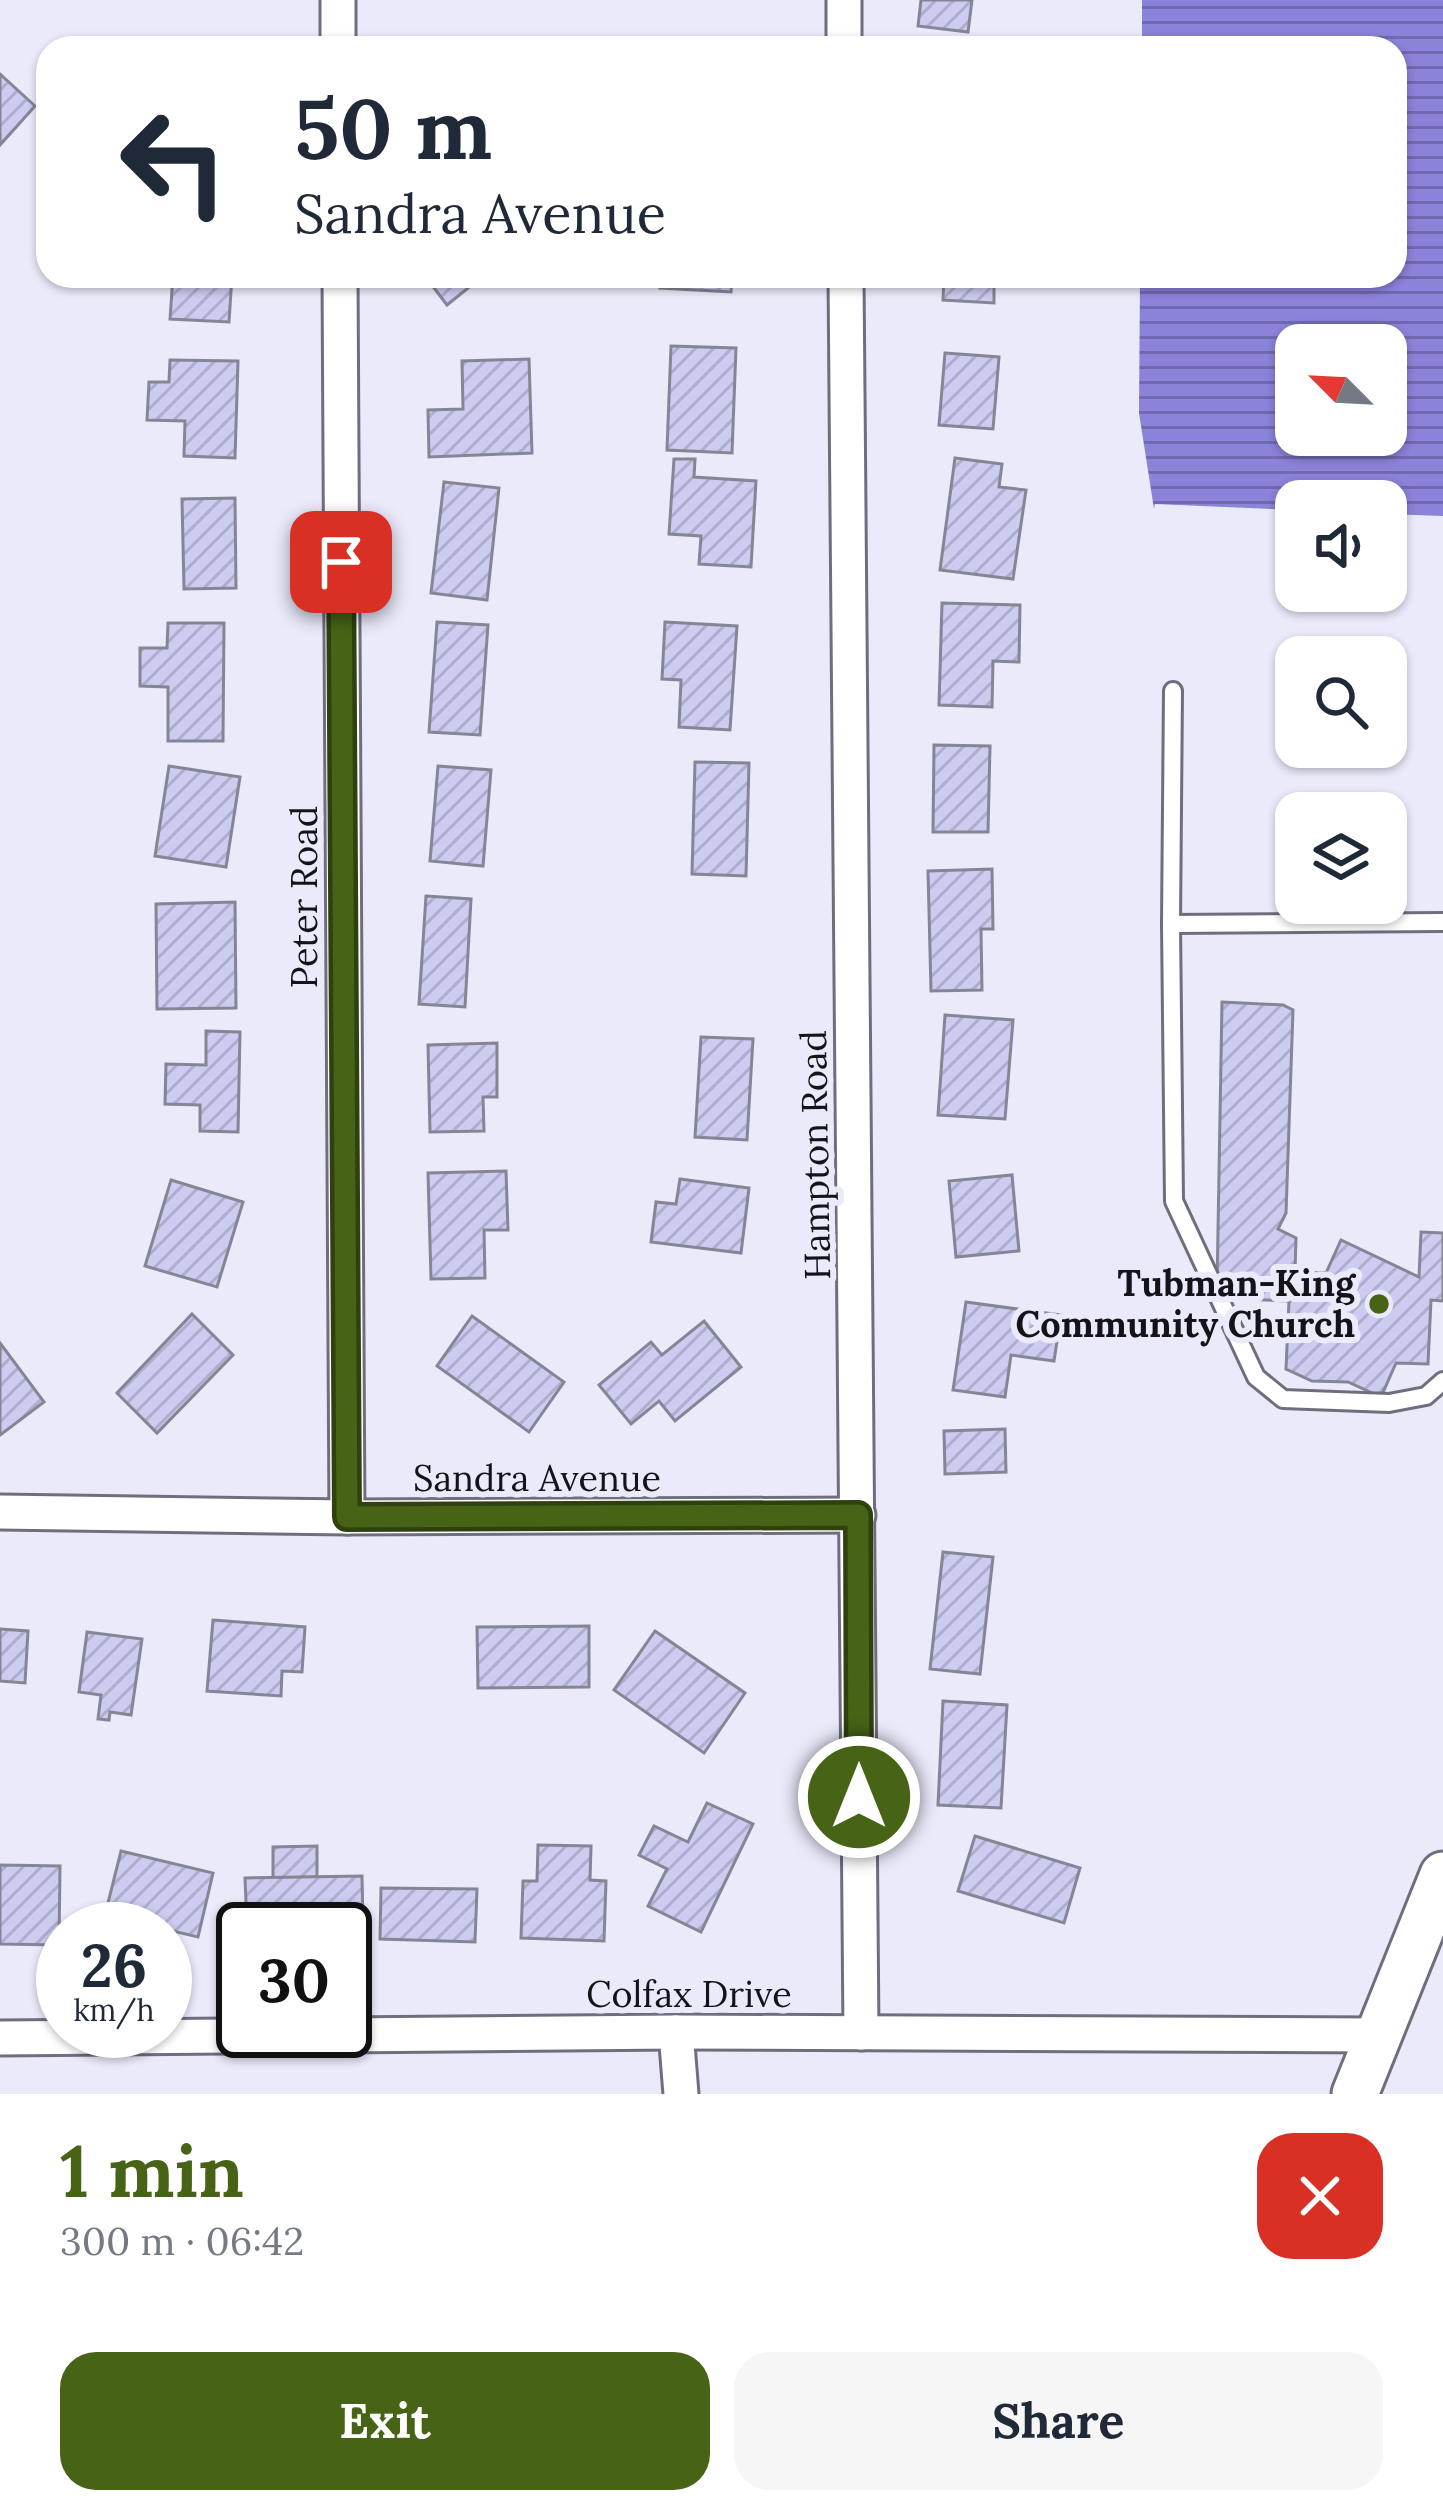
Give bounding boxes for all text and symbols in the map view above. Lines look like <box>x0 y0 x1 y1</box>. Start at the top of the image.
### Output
text: 50 m <box>294 74 492 182</box>
icon: left <box>96 84 252 240</box>
text: Sandra Avenue <box>294 179 666 248</box>
north arrow <box>1275 324 1407 456</box>
map controls <box>1275 324 1407 924</box>
button: sound <box>1275 480 1407 612</box>
pin <box>290 511 392 613</box>
icon: arrive <box>308 529 374 595</box>
button: search <box>1275 636 1407 768</box>
button: layers <box>1275 792 1407 924</box>
street label: Peter Road <box>281 806 327 988</box>
street label: Hampton Road <box>790 1030 840 1280</box>
place label: Tubman-King Community Church <box>1016 1260 1357 1347</box>
marker: Tubman-King Community Church <box>1366 1291 1392 1317</box>
street label: Sandra Avenue <box>413 1455 661 1501</box>
position arrow <box>796 1734 922 1860</box>
speed limit sign: 30 <box>216 1902 372 2058</box>
text: 26 <box>81 1927 147 2003</box>
street label: Colfax Drive <box>586 1971 792 2017</box>
text: km/h <box>73 1991 155 2029</box>
text: 1 min <box>60 2125 244 2217</box>
button: close <box>1257 2133 1383 2259</box>
text: 300 m · 06:42 <box>60 2216 304 2266</box>
button: Exit <box>60 2352 710 2490</box>
button: Share <box>734 2352 1383 2490</box>

